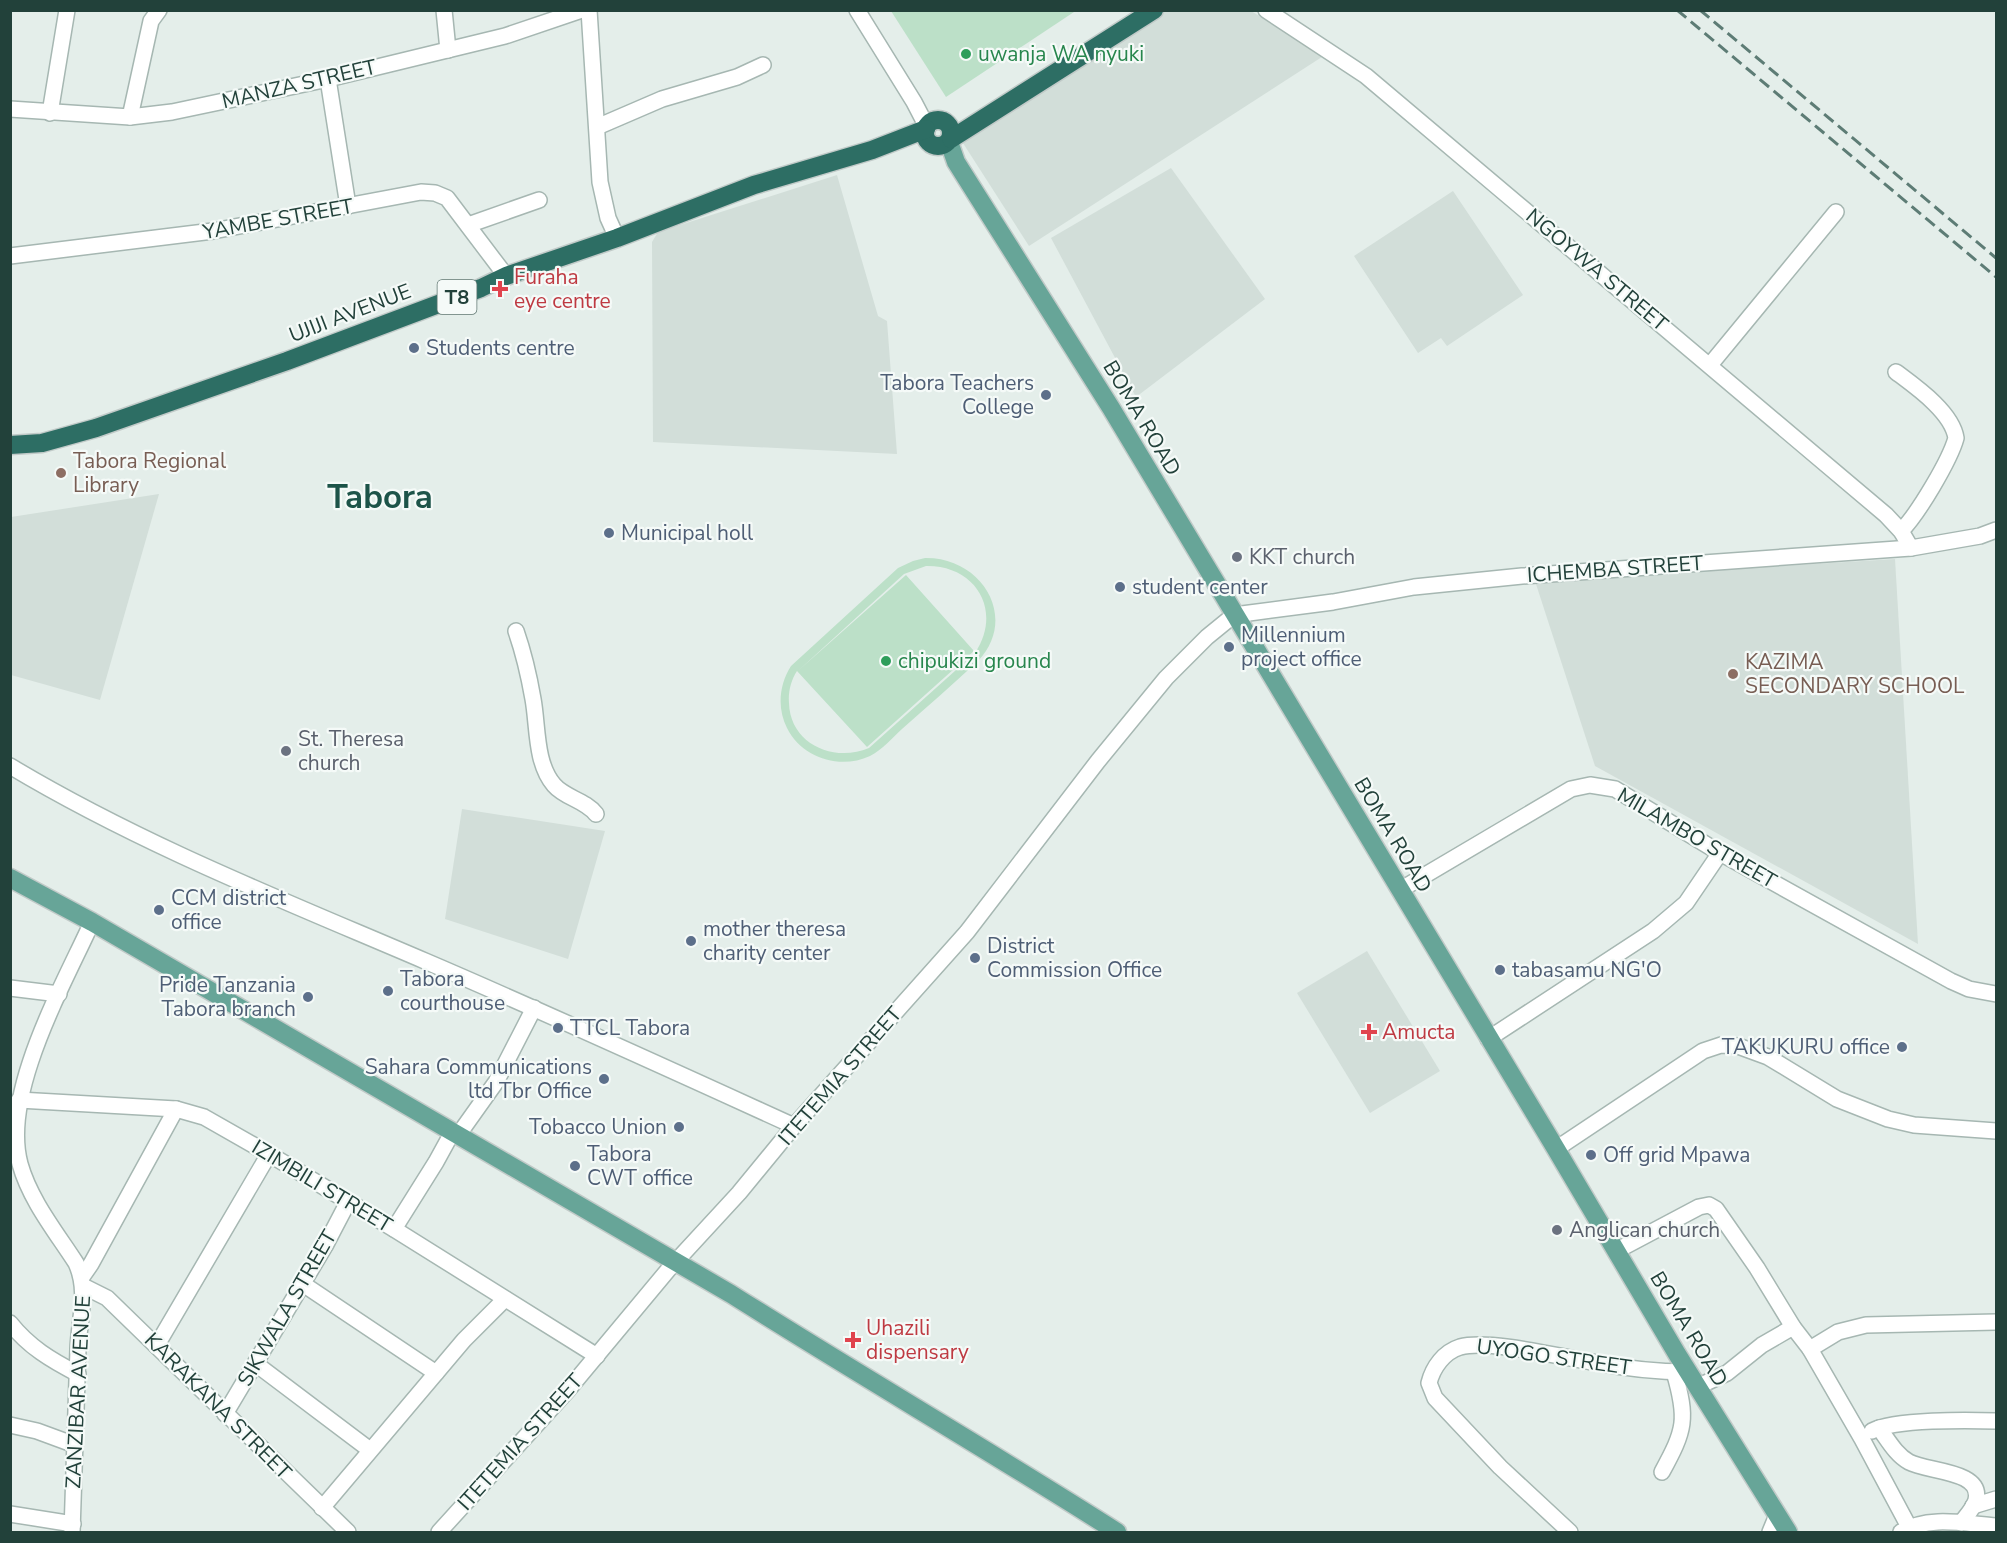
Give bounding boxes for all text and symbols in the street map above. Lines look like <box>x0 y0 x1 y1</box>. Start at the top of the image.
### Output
place label: uwanja WA nyuki <box>978 40 1144 68</box>
marker: uwanja WA nyuki <box>959 47 973 61</box>
street label: MANZA STREET <box>219 53 379 115</box>
street label: YAMBE STREET <box>200 192 356 246</box>
street label: NGOYWA STREET <box>1520 202 1674 338</box>
place label: Furaha eye centre <box>514 263 611 315</box>
street label: UJIJI AVENUE <box>285 277 415 349</box>
road number: T8 <box>438 280 476 314</box>
marker: Furaha eye centre <box>491 280 509 298</box>
place label: Students centre <box>426 334 575 362</box>
marker: Students centre <box>407 341 421 355</box>
street label: BOMA ROAD <box>1097 355 1187 481</box>
place label: Tabora Teachers College <box>880 369 1034 421</box>
marker: Tabora Teachers College <box>1039 388 1053 402</box>
place label: Tabora Regional Library <box>73 447 227 499</box>
marker: Tabora Regional Library <box>54 466 68 480</box>
district label: Tabora <box>327 475 433 520</box>
place label: Municipal holl <box>621 519 754 547</box>
marker: Municipal holl <box>602 526 616 540</box>
place label: KKT church <box>1249 543 1355 571</box>
street label: ICHEMBA STREET <box>1526 549 1704 589</box>
marker: KKT church <box>1230 550 1244 564</box>
place label: student center <box>1132 573 1268 601</box>
marker: student center <box>1113 580 1127 594</box>
place label: Millennium project office <box>1241 621 1362 673</box>
marker: Millennium project office <box>1222 640 1236 654</box>
place label: chipukizi ground <box>898 647 1051 675</box>
place label: KAZIMA SECONDARY SCHOOL <box>1745 648 1965 700</box>
marker: chipukizi ground <box>879 654 893 668</box>
marker: KAZIMA SECONDARY SCHOOL <box>1726 667 1740 681</box>
place label: St. Theresa church <box>298 725 404 777</box>
marker: St. Theresa church <box>279 744 293 758</box>
street label: BOMA ROAD <box>1348 772 1438 898</box>
street label: MILAMBO STREET <box>1612 781 1782 895</box>
place label: CCM district office <box>171 884 287 936</box>
marker: CCM district office <box>152 903 166 917</box>
place label: mother theresa charity center <box>703 915 846 967</box>
place label: District Commission Office <box>987 932 1162 984</box>
marker: mother theresa charity center <box>684 934 698 948</box>
marker: District Commission Office <box>968 951 982 965</box>
place label: tabasamu NG'O <box>1512 956 1662 984</box>
marker: tabasamu NG'O <box>1493 963 1507 977</box>
place label: Tabora courthouse <box>400 965 505 1017</box>
place label: Pride Tanzania Tabora branch <box>159 971 296 1023</box>
marker: Tabora courthouse <box>381 984 395 998</box>
marker: Pride Tanzania Tabora branch <box>301 990 315 1004</box>
street label: ITETEMIA STREET <box>772 1000 908 1151</box>
place label: TTCL Tabora <box>570 1014 690 1042</box>
place label: Amucta <box>1382 1018 1455 1046</box>
marker: TTCL Tabora <box>551 1021 565 1035</box>
marker: Amucta <box>1360 1023 1378 1041</box>
place label: TAKUKURU office <box>1722 1033 1890 1061</box>
marker: TAKUKURU office <box>1895 1040 1909 1054</box>
place label: Sahara Communications ltd Tbr Office <box>365 1053 592 1105</box>
marker: Sahara Communications ltd Tbr Office <box>597 1072 611 1086</box>
place label: Tobacco Union <box>529 1113 667 1141</box>
marker: Tobacco Union <box>672 1120 686 1134</box>
street label: IZIMBILI STREET <box>247 1133 398 1239</box>
place label: Tabora CWT office <box>587 1140 693 1192</box>
place label: Off grid Mpawa <box>1603 1141 1750 1169</box>
marker: Off grid Mpawa <box>1584 1148 1598 1162</box>
marker: Tabora CWT office <box>568 1159 582 1173</box>
place label: Anglican church <box>1569 1216 1720 1244</box>
marker: Anglican church <box>1550 1223 1564 1237</box>
street label: SIKWALA STREET <box>231 1224 343 1391</box>
street label: BOMA ROAD <box>1644 1266 1734 1392</box>
street label: ZANZIBAR AVENUE <box>59 1295 97 1489</box>
place label: Uhazili dispensary <box>866 1314 969 1366</box>
street label: KARAKANA STREET <box>138 1326 298 1486</box>
marker: Uhazili dispensary <box>844 1331 862 1349</box>
street label: UYOGO STREET <box>1475 1332 1633 1382</box>
street label: ITETEMIA STREET <box>451 1367 589 1516</box>

